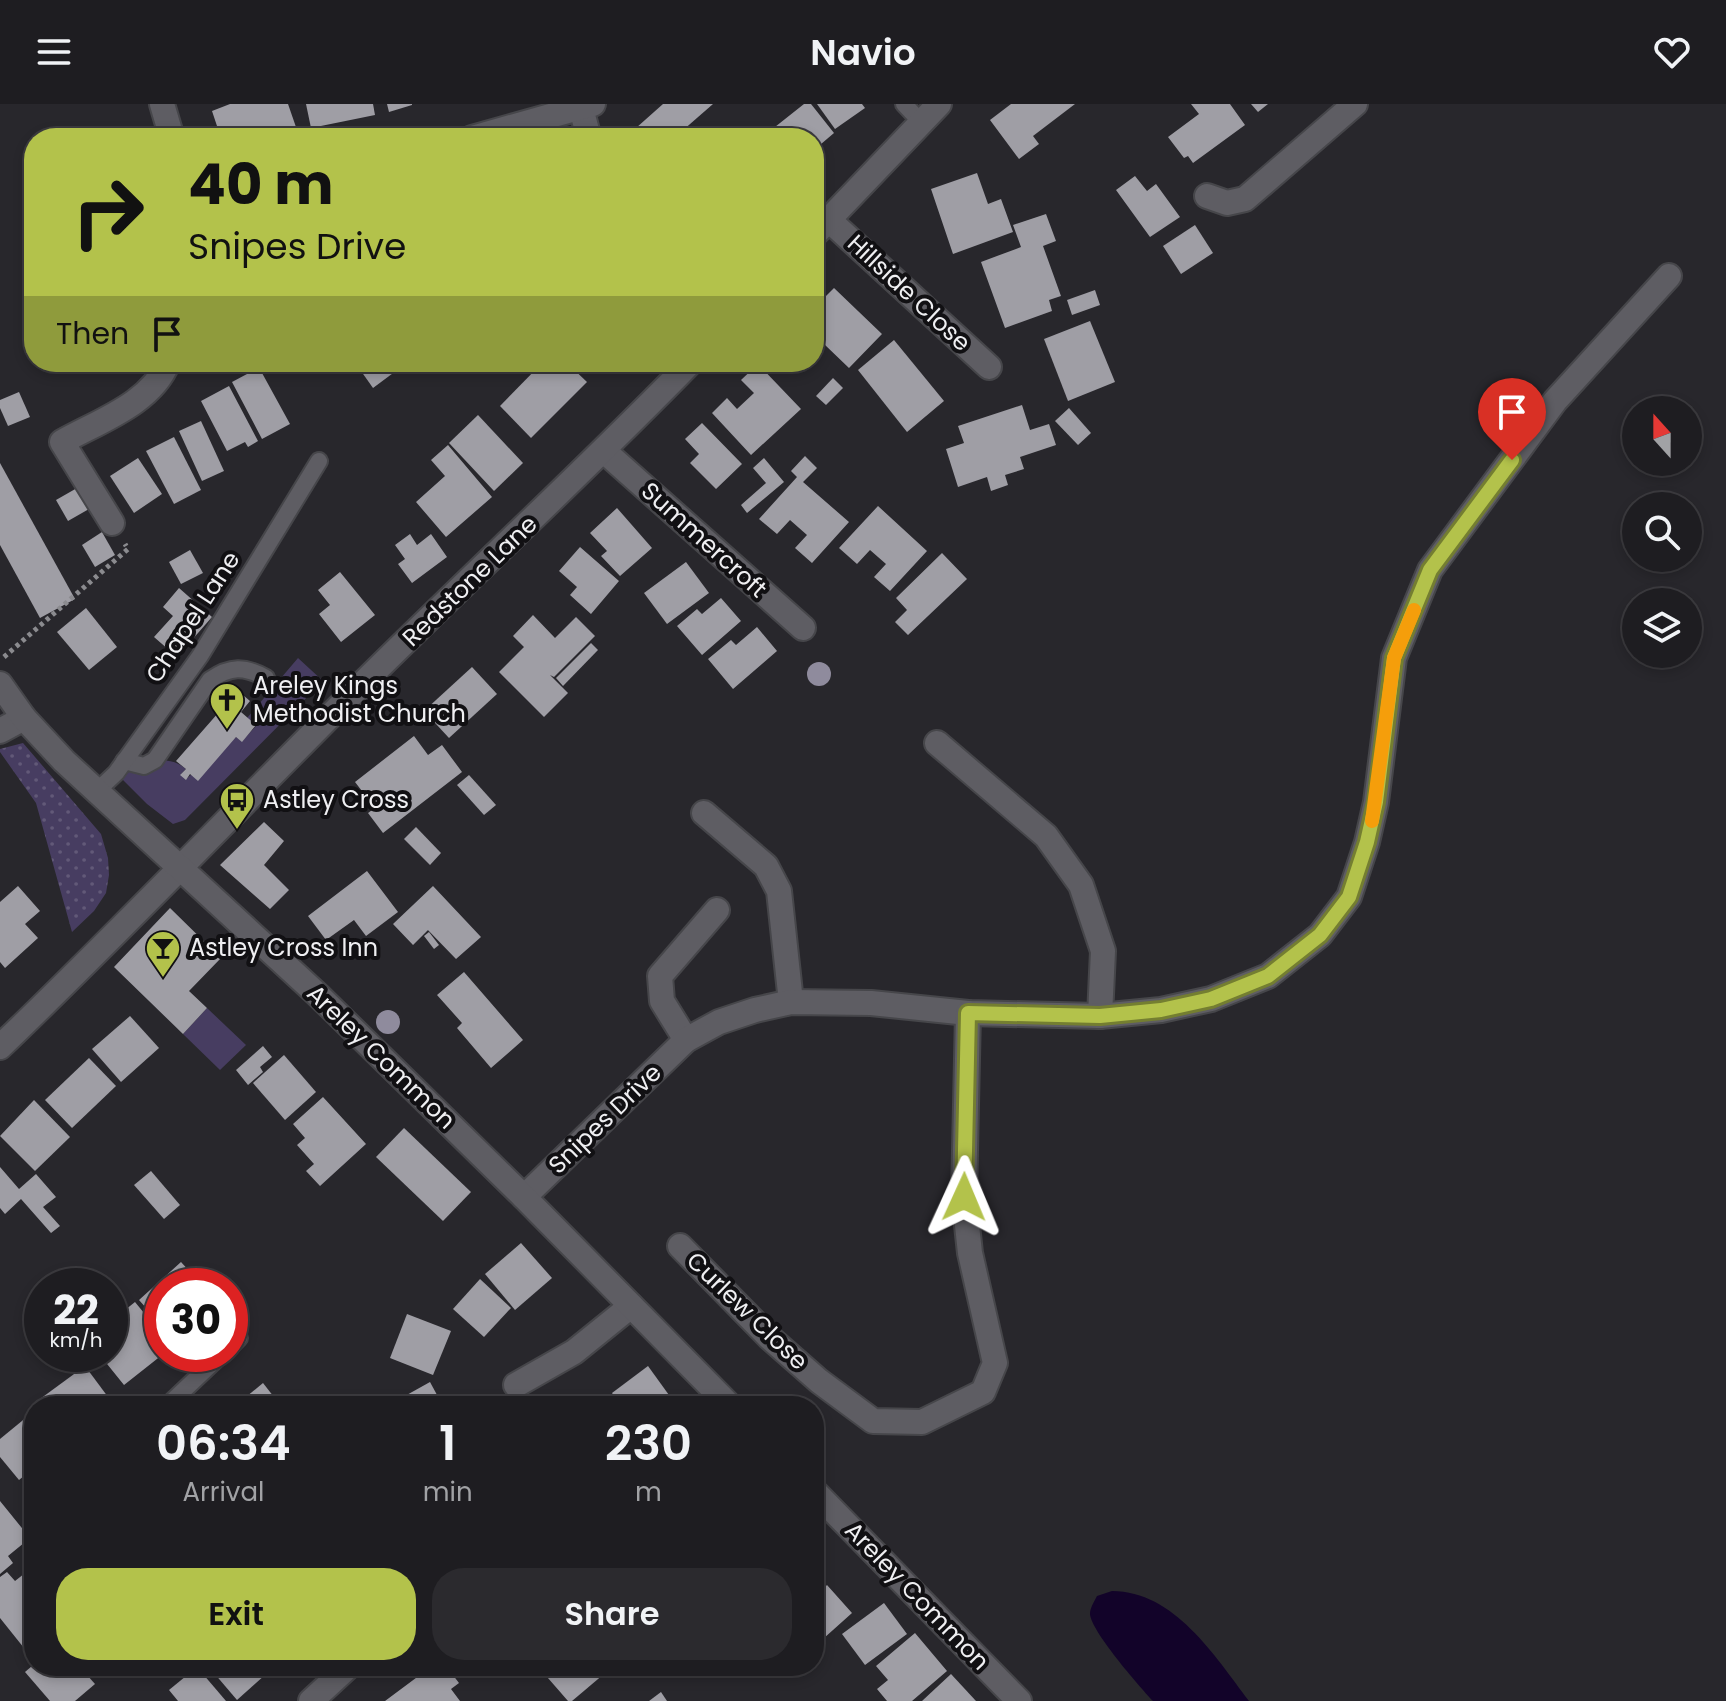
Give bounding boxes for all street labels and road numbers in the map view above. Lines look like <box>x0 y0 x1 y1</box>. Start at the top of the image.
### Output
street label: Hillside Close <box>841 227 978 358</box>
street label: Summercroft <box>634 474 774 605</box>
street label: Redstone Lane <box>395 508 544 654</box>
street label: Chapel Lane <box>138 545 247 689</box>
street label: Areley Common <box>300 977 463 1136</box>
street label: Snipes Drive <box>541 1056 668 1181</box>
street label: Curlew Close <box>679 1244 815 1377</box>
street label: Areley Common <box>838 1514 997 1677</box>

